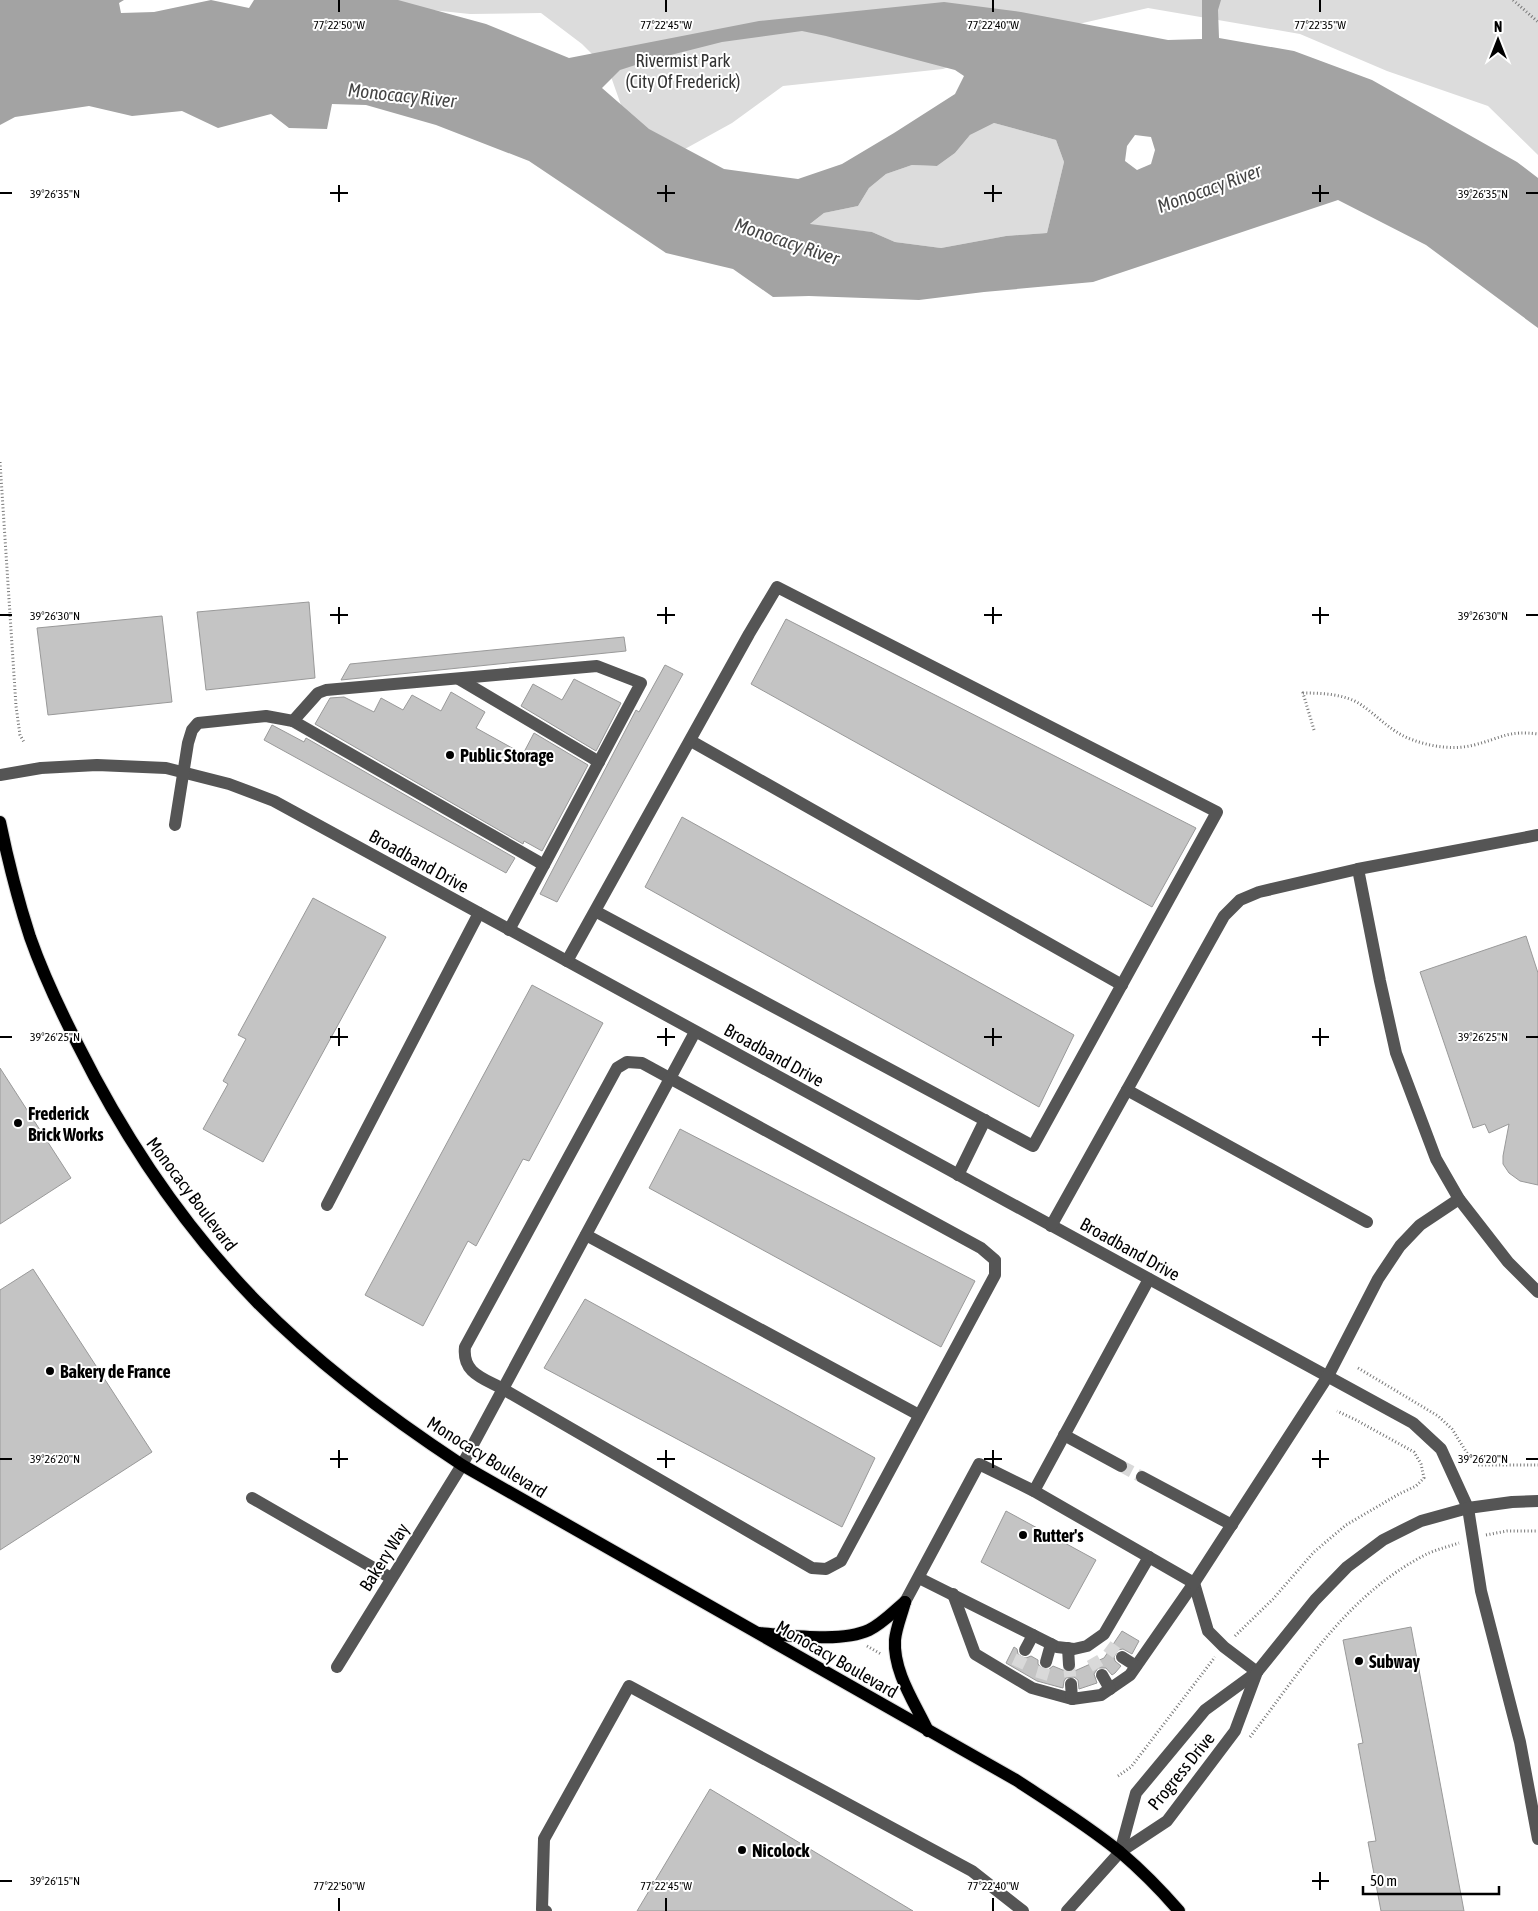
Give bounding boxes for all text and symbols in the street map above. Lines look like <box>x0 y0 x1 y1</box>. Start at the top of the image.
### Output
north arrow <box>1473 15 1523 65</box>
text: 77°22'50"W <box>313 18 365 32</box>
text: 77°22'45"W <box>640 18 692 32</box>
text: 77°22'40"W <box>967 18 1019 32</box>
text: 77°22'35"W <box>1294 18 1346 32</box>
text: N <box>1494 19 1502 35</box>
park label: Rivermist Park (City Of Frederick) <box>626 50 740 92</box>
water label: Monocacy River <box>347 78 459 112</box>
water label: Monocacy River <box>1154 159 1265 217</box>
text: 39°26'35"N <box>30 187 80 201</box>
text: 39°26'35"N <box>1458 187 1508 201</box>
water label: Monocacy River <box>732 213 843 270</box>
text: 39°26'30"N <box>30 609 80 623</box>
text: 39°26'30"N <box>1458 609 1508 623</box>
place label: Public Storage <box>460 745 554 766</box>
marker: Public Storage <box>444 749 456 761</box>
street label: Broadband Drive <box>365 825 473 897</box>
street label: Broadband Drive <box>720 1019 828 1091</box>
text: 39°26'25"N <box>30 1030 80 1044</box>
text: 39°26'25"N <box>1458 1030 1508 1044</box>
place label: Frederick Brick Works <box>28 1103 104 1145</box>
marker: Frederick Brick Works <box>12 1117 24 1129</box>
street label: Monocacy Boulevard <box>142 1133 242 1255</box>
street label: Broadband Drive <box>1076 1213 1184 1285</box>
place label: Bakery de France <box>60 1361 171 1382</box>
marker: Bakery de France <box>44 1365 56 1377</box>
street label: Monocacy Boulevard <box>423 1412 551 1502</box>
text: 39°26'20"N <box>30 1452 80 1466</box>
text: 39°26'20"N <box>1458 1452 1508 1466</box>
street label: Bakery Way <box>355 1519 413 1595</box>
place label: Rutter's <box>1033 1525 1084 1546</box>
marker: Rutter's <box>1017 1529 1029 1541</box>
street label: Monocacy Boulevard <box>772 1616 902 1702</box>
place label: Subway <box>1369 1651 1421 1672</box>
marker: Subway <box>1353 1655 1365 1667</box>
street label: Progress Drive <box>1143 1728 1219 1814</box>
place label: Nicolock <box>752 1840 811 1861</box>
marker: Nicolock <box>736 1844 748 1856</box>
scale bar <box>1363 1864 1499 1896</box>
text: 50 m <box>1370 1872 1397 1889</box>
text: 39°26'15"N <box>30 1874 80 1888</box>
text: 77°22'50"W <box>313 1879 365 1893</box>
text: 77°22'45"W <box>640 1879 692 1893</box>
text: 77°22'40"W <box>967 1879 1019 1893</box>

